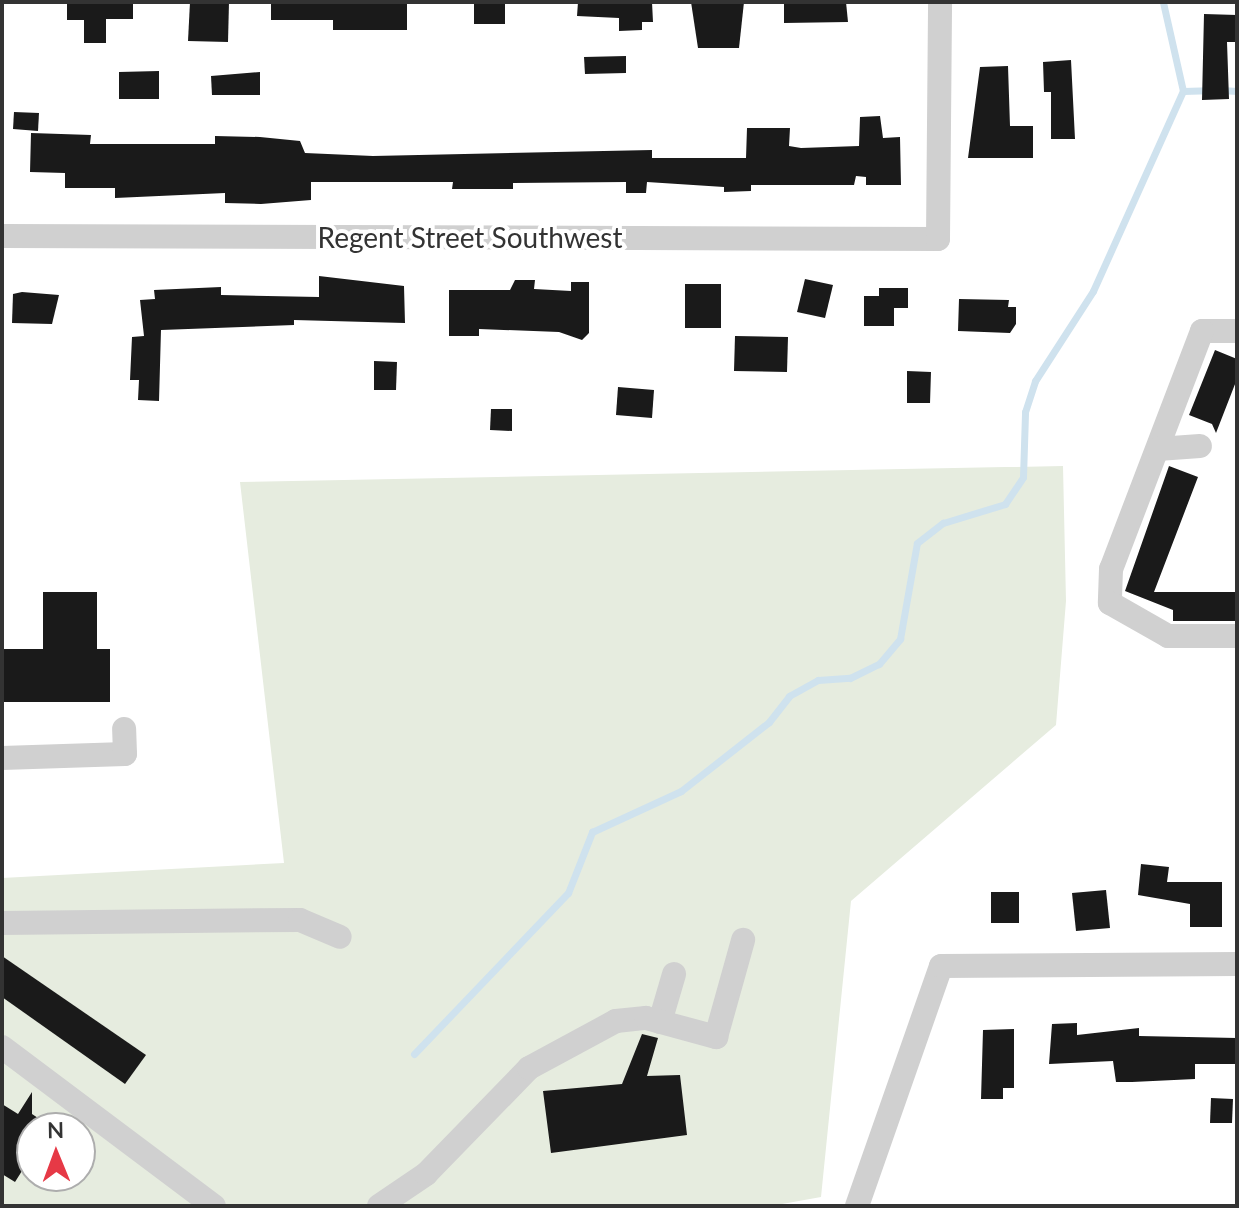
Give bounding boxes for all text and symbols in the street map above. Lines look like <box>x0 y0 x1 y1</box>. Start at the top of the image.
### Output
street label: Regent Street Southwest <box>318 220 622 254</box>
north arrow <box>16 1112 96 1192</box>
text: N <box>47 1116 64 1143</box>

